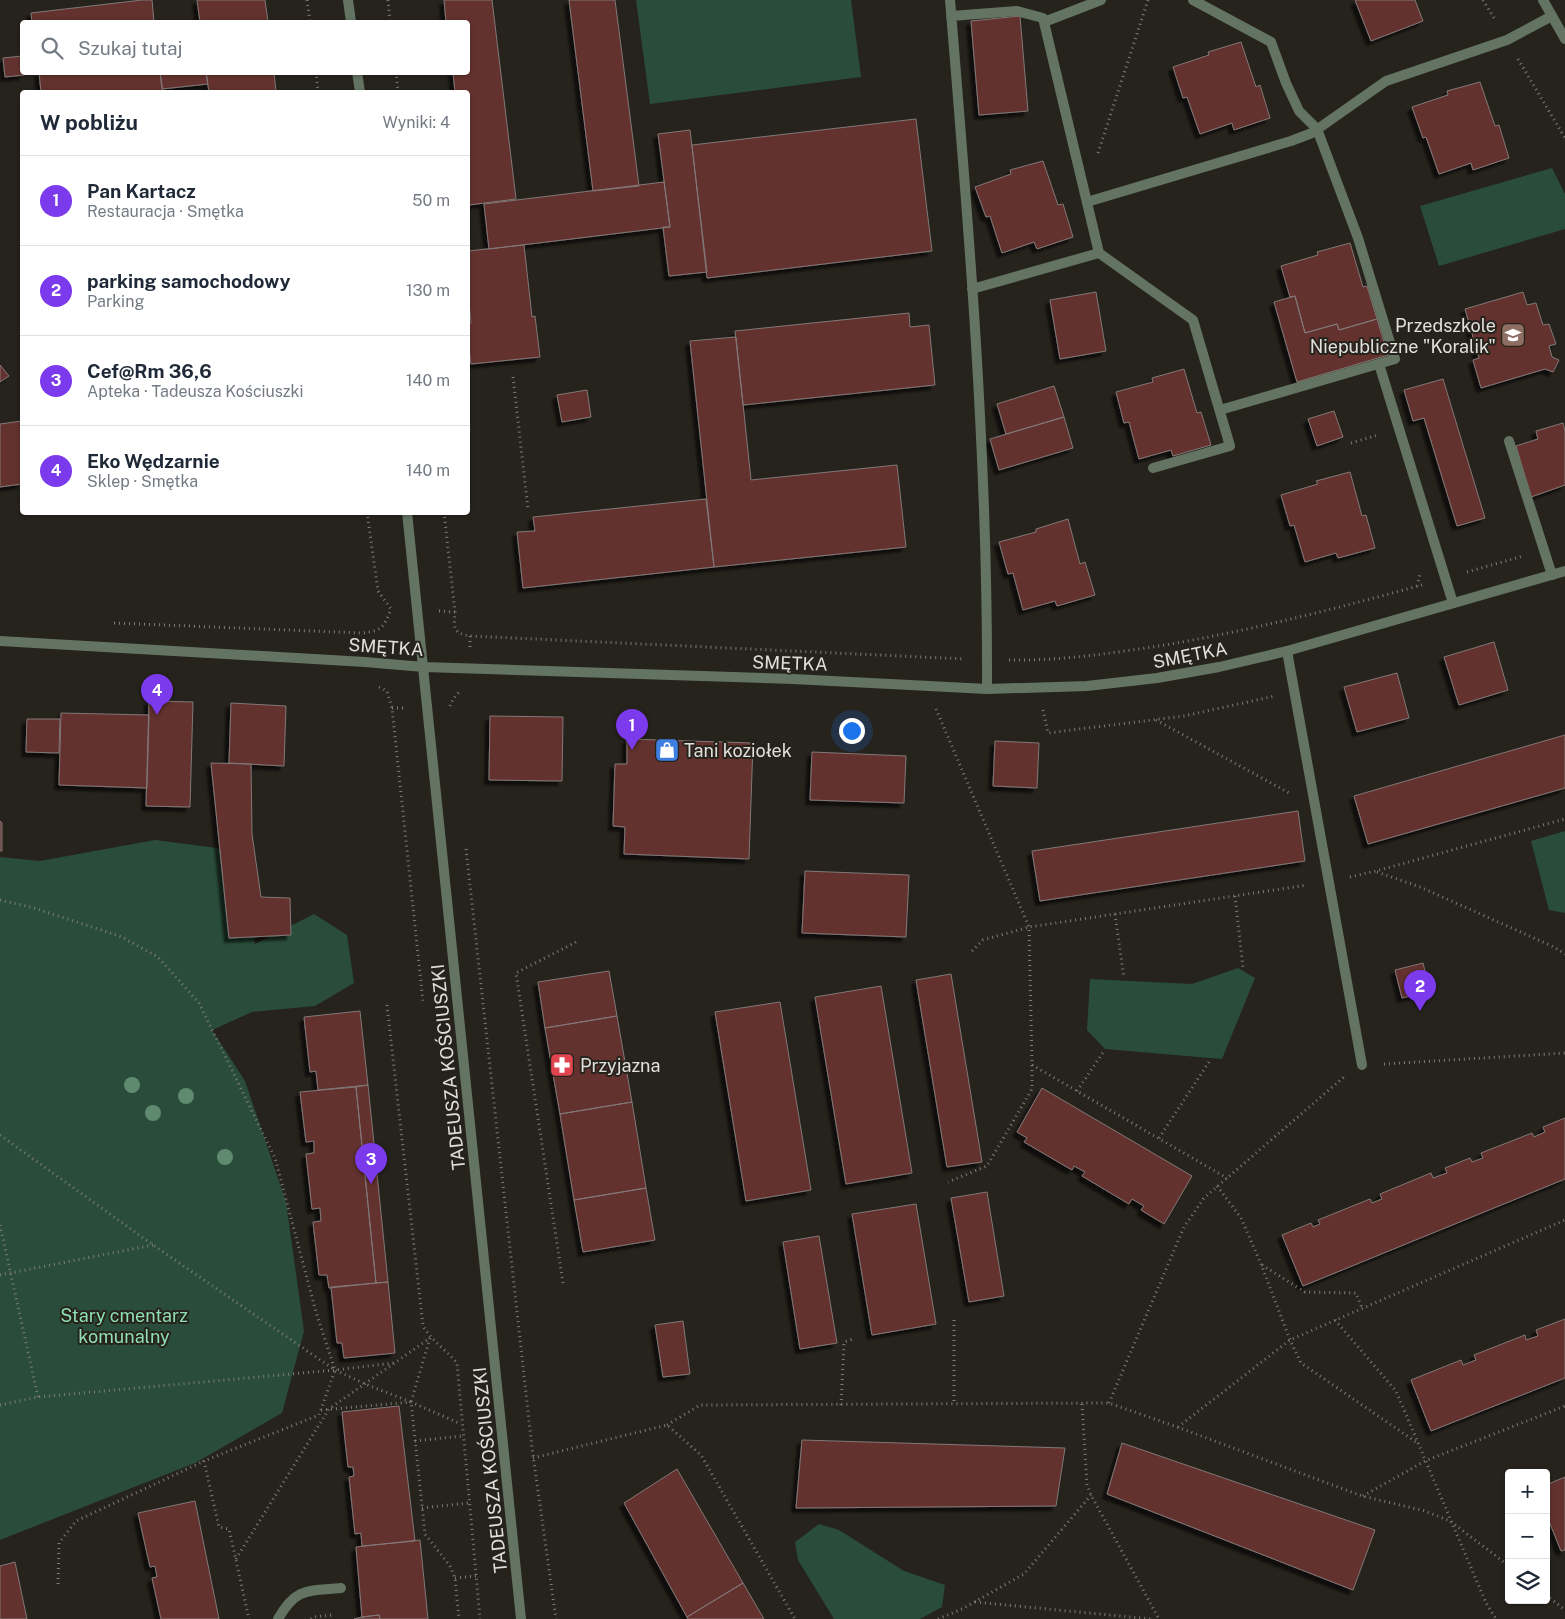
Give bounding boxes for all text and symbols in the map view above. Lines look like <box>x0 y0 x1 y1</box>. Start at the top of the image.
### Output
search box <box>20 20 470 75</box>
icon: search <box>38 34 66 62</box>
text: Szukaj tutaj <box>78 37 183 59</box>
text: W pobliżu <box>40 110 138 135</box>
text: Wyniki: 4 <box>382 113 450 132</box>
text: Pan Kartacz <box>87 180 196 202</box>
text: 1 <box>53 191 59 210</box>
text: 50 m <box>412 191 450 210</box>
text: Restauracja · Smętka <box>87 202 244 221</box>
text: parking samochodowy <box>87 270 290 292</box>
text: 2 <box>51 281 61 300</box>
text: 130 m <box>406 281 450 300</box>
text: Parking <box>87 292 144 311</box>
place label: Przedszkole Niepubliczne "Koralik" <box>1310 315 1496 357</box>
school or university icon: Przedszkole Niepubliczne "Koralik" <box>1500 322 1526 348</box>
text: Cef@Rm 36,6 <box>87 360 212 382</box>
text: 3 <box>51 371 61 390</box>
text: 140 m <box>406 371 450 390</box>
text: Apteka · Tadeusza Kościuszki <box>87 382 303 401</box>
text: Eko Wędzarnie <box>87 450 220 472</box>
text: 4 <box>51 461 61 480</box>
text: 140 m <box>406 461 450 480</box>
text: Sklep · Smętka <box>87 472 198 491</box>
street label: SMĘTKA <box>348 634 425 660</box>
street label: SMĘTKA <box>1151 637 1229 673</box>
street label: SMĘTKA <box>752 651 828 675</box>
pin: 4 <box>141 674 173 715</box>
pin: 1 <box>616 709 648 750</box>
your location <box>839 718 865 744</box>
shop icon: Tani koziołek <box>654 737 680 763</box>
place label: Tani koziołek <box>684 740 792 761</box>
street label: TADEUSZA KOŚCIUSZKI <box>426 963 469 1171</box>
pin: 2 <box>1404 970 1436 1011</box>
pharmacy icon: Przyjazna <box>549 1052 575 1078</box>
place label: Przyjazna <box>580 1055 660 1076</box>
pin: 3 <box>355 1143 387 1184</box>
park label: Stary cmentarz komunalny <box>60 1305 188 1347</box>
street label: TADEUSZA KOŚCIUSZKI <box>468 1366 511 1574</box>
map controls <box>1505 1469 1550 1604</box>
button: + <box>1505 1469 1550 1514</box>
button: − <box>1505 1514 1550 1559</box>
button: layers <box>1505 1559 1550 1604</box>

